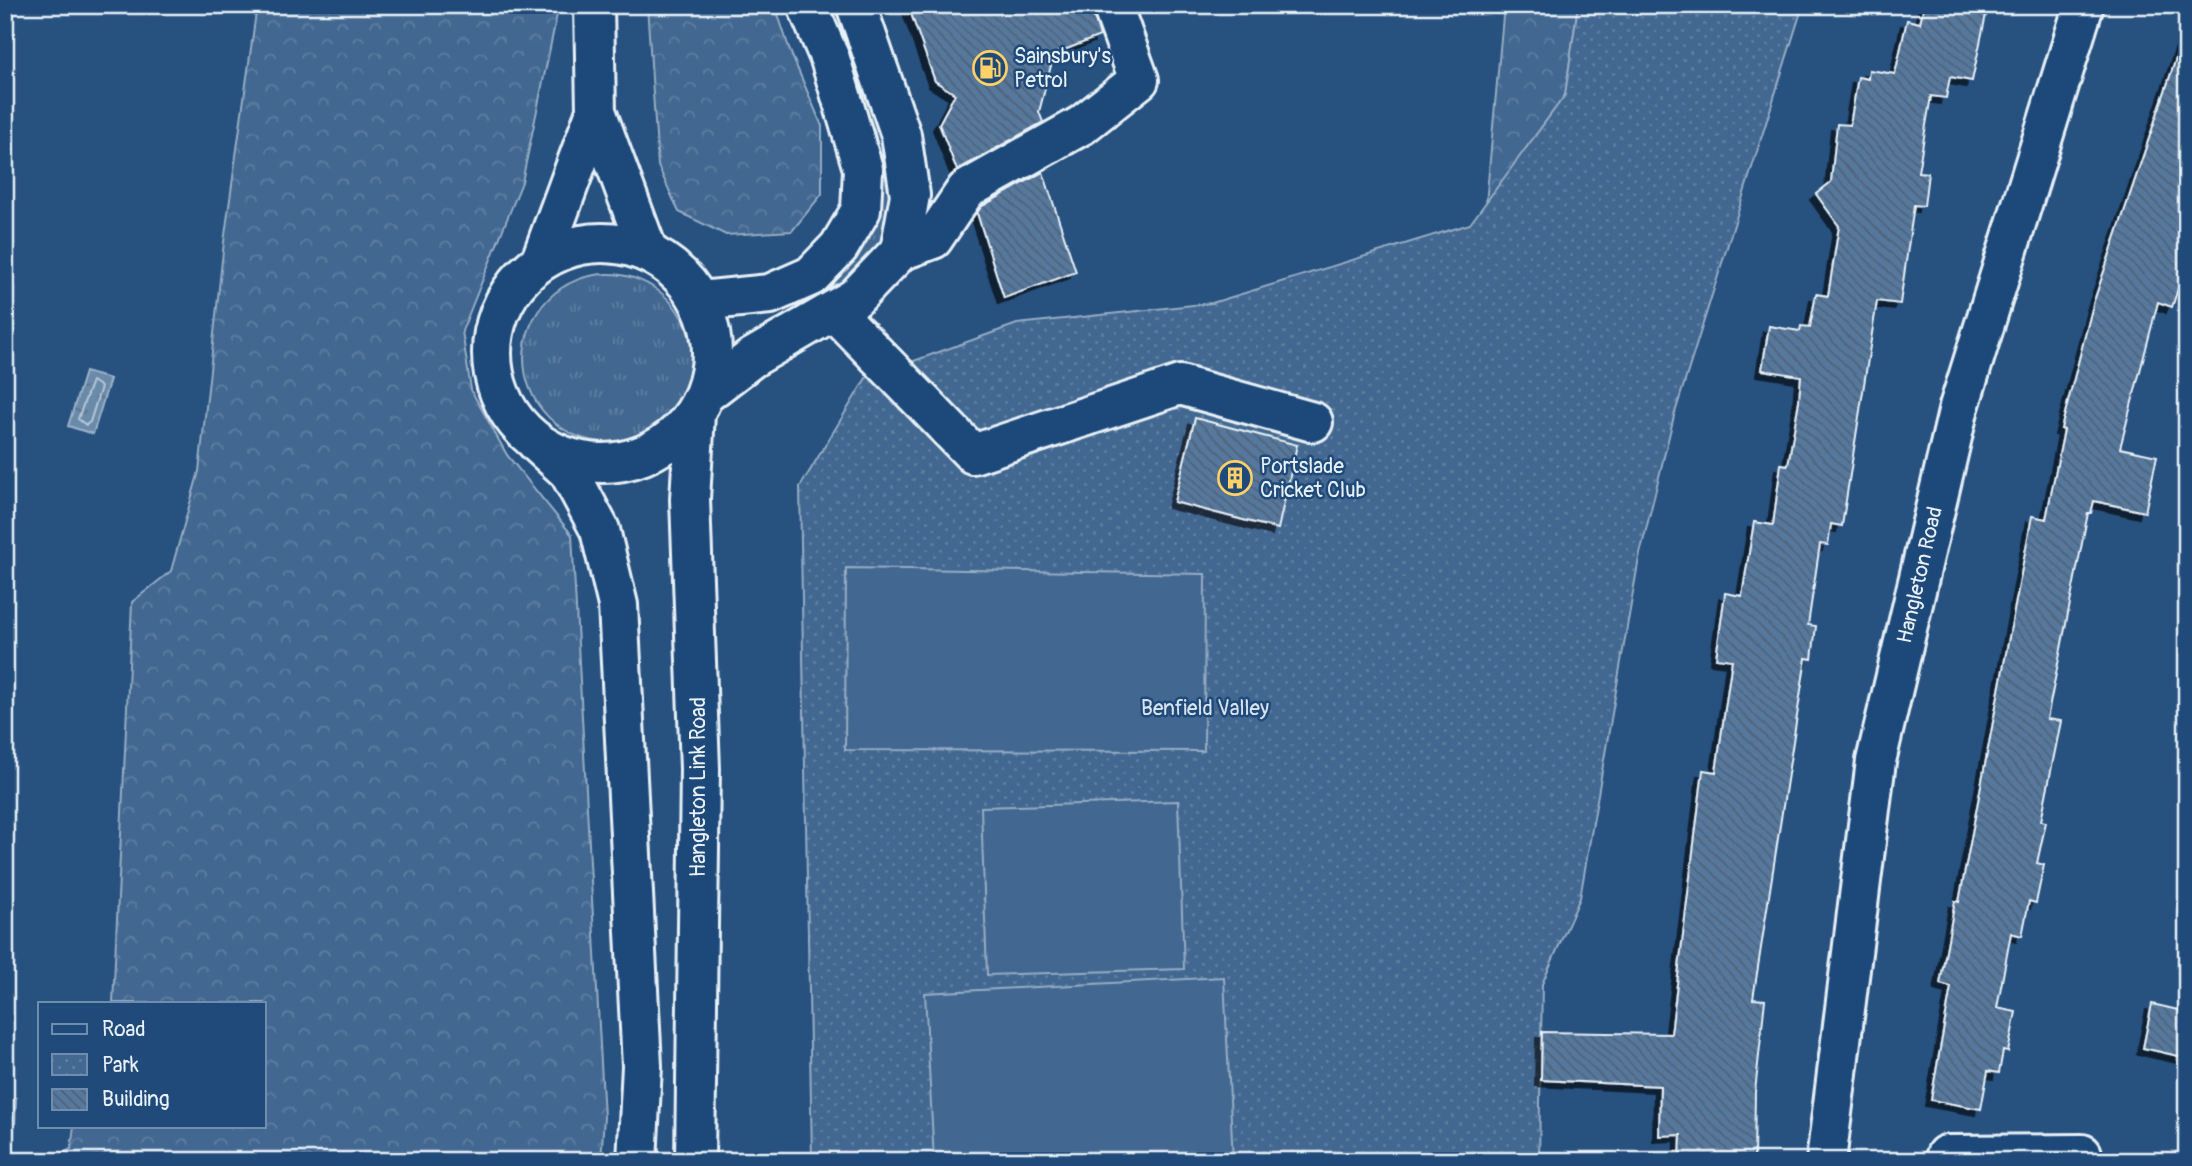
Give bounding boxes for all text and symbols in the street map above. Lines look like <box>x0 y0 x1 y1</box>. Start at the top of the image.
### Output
place label: Sainsbury's Petrol <box>1014 43 1111 94</box>
fuel station icon: Sainsbury's Petrol <box>971 49 1009 87</box>
place label: Portslade Cricket Club <box>1260 453 1366 504</box>
building icon: Portslade Cricket Club <box>1216 459 1254 497</box>
street label: Hangleton Road <box>1891 504 1949 646</box>
park label: Benfield Valley <box>1141 695 1269 722</box>
street label: Hangleton Link Road <box>685 697 712 877</box>
legend <box>38 1002 266 1128</box>
text: Road <box>102 1016 146 1043</box>
text: Park <box>102 1052 139 1079</box>
text: Building <box>102 1086 169 1113</box>

